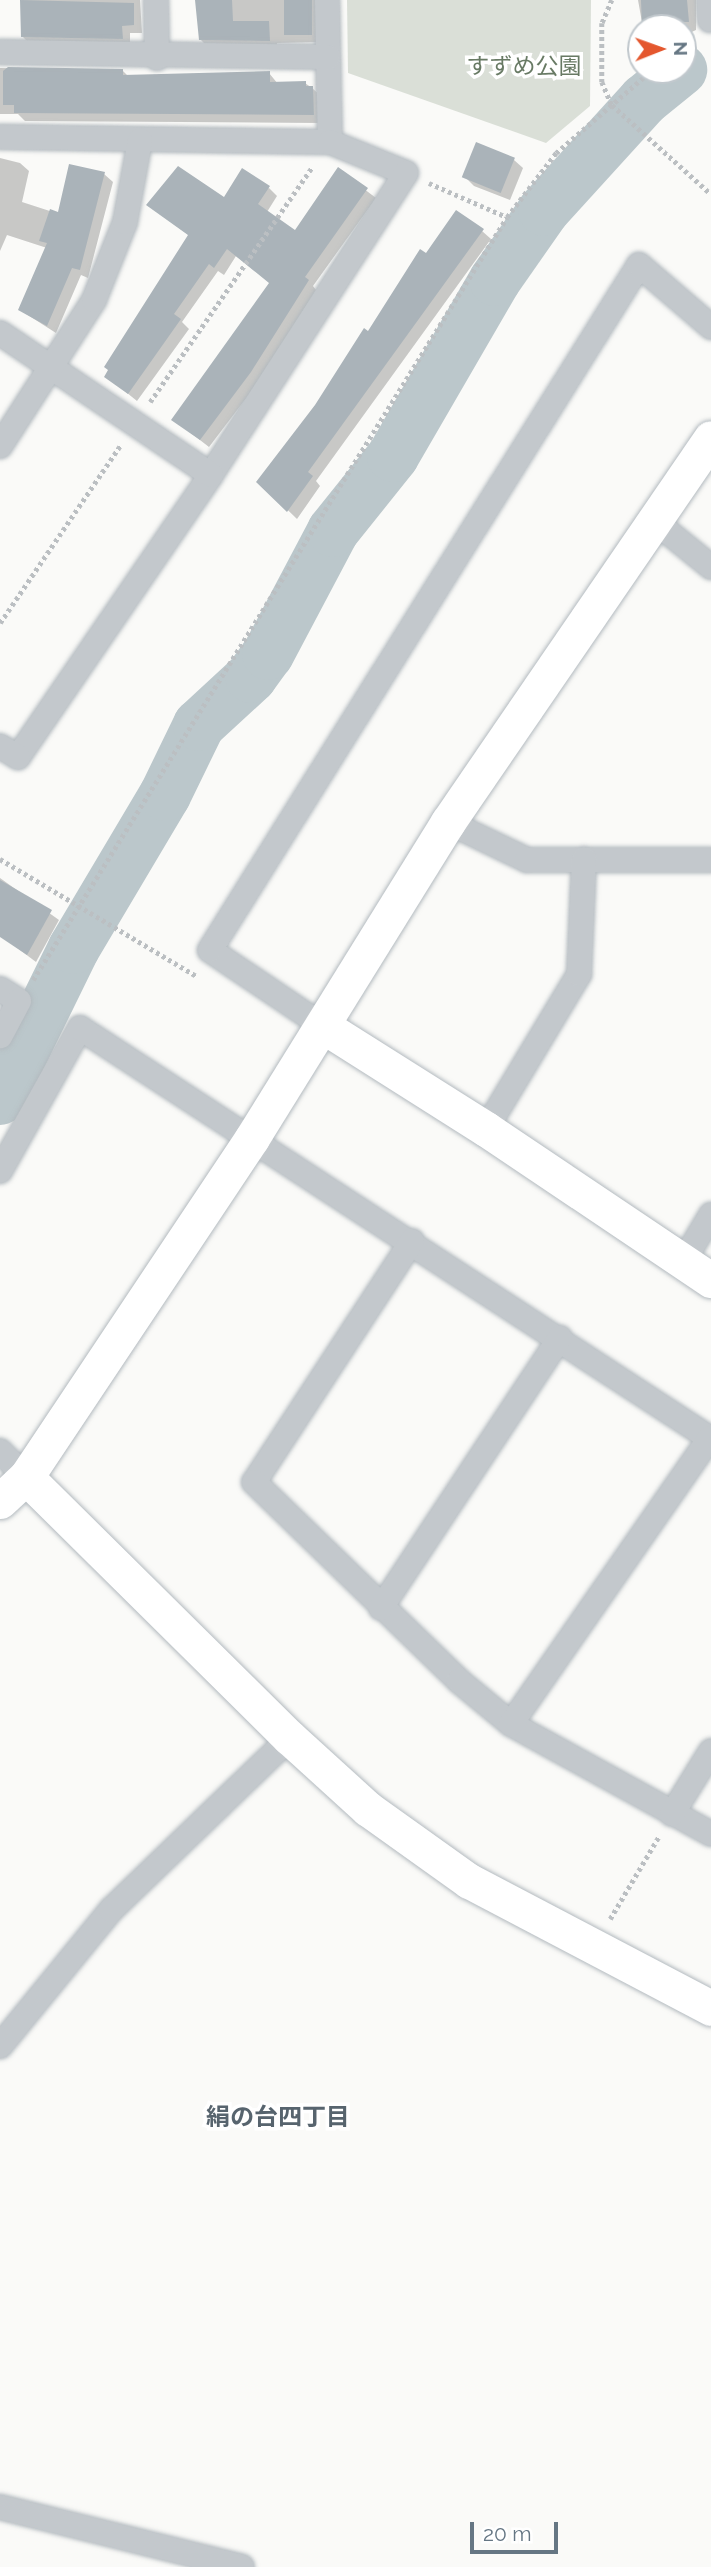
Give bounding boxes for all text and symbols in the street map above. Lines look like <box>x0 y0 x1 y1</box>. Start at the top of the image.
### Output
north arrow <box>627 14 697 84</box>
text: N <box>670 41 692 56</box>
park label: すずめ公園 <box>467 52 581 80</box>
district label: 絹の台四丁目 <box>206 2103 350 2131</box>
scale bar <box>473 2508 560 2552</box>
text: 20 m <box>483 2521 531 2546</box>

